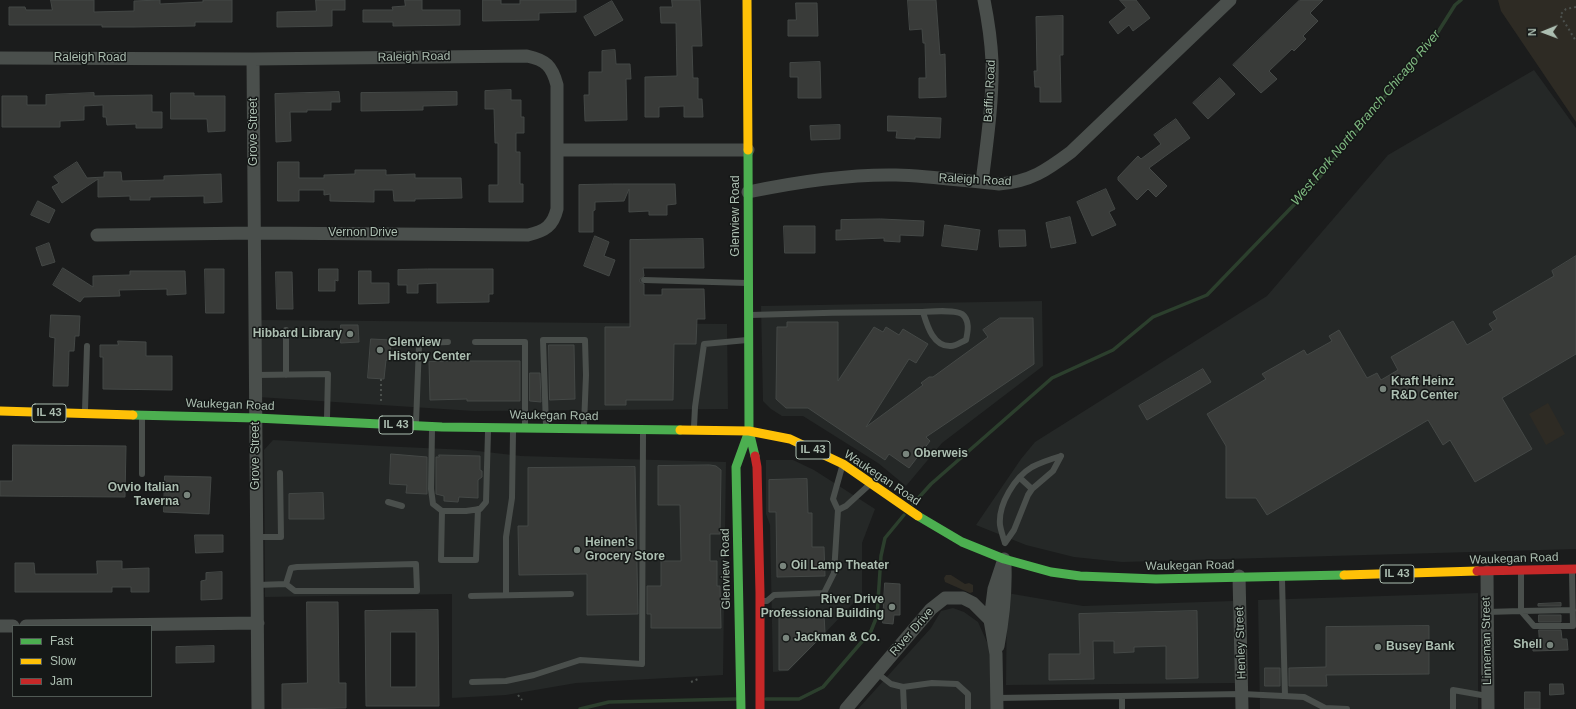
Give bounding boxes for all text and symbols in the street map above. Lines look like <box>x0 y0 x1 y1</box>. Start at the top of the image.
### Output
north arrow <box>1524 12 1564 52</box>
water label: West Fork North Branch Chicago River <box>1288 27 1444 209</box>
text: N <box>1526 28 1538 36</box>
street label: Raleigh Road <box>378 49 450 65</box>
street label: Raleigh Road <box>54 51 126 65</box>
street label: Baffin Road <box>981 59 999 123</box>
street label: Grove Street <box>247 98 261 166</box>
street label: Raleigh Road <box>938 171 1012 189</box>
street label: Glenview Road <box>729 175 743 257</box>
street label: Vernon Drive <box>328 226 398 240</box>
place label: Hibbard Library <box>253 327 342 341</box>
marker: Hibbard Library <box>345 329 355 339</box>
place label: Glenview History Center <box>388 336 471 364</box>
marker: Glenview History Center <box>375 345 385 355</box>
place label: Kraft Heinz R&D Center <box>1391 375 1458 403</box>
marker: Kraft Heinz R&D Center <box>1378 384 1388 394</box>
street label: Waukegan Road <box>185 396 275 414</box>
road number: IL 43 <box>32 404 66 422</box>
street label: Waukegan Road <box>509 408 599 424</box>
road number: IL 43 <box>379 416 413 434</box>
street label: Grove Street <box>249 422 263 490</box>
road number: IL 43 <box>796 441 830 459</box>
street label: Waukegan Road <box>841 447 923 509</box>
place label: Oberweis <box>914 447 968 461</box>
marker: Oberweis <box>901 449 911 459</box>
place label: Ovvio Italian Taverna <box>108 481 179 509</box>
marker: Ovvio Italian Taverna <box>182 490 192 500</box>
street label: Glenview Road <box>718 528 734 610</box>
place label: Heinen's Grocery Store <box>585 536 665 564</box>
marker: Heinen's Grocery Store <box>572 545 582 555</box>
street label: Waukegan Road <box>1469 550 1559 568</box>
street label: Waukegan Road <box>1145 558 1235 574</box>
place label: Oil Lamp Theater <box>791 559 889 573</box>
marker: Oil Lamp Theater <box>778 561 788 571</box>
road number: IL 43 <box>1380 565 1414 583</box>
place label: River Drive Professional Building <box>761 593 884 621</box>
street label: Linneman Street <box>1479 597 1495 685</box>
marker: River Drive Professional Building <box>887 602 897 612</box>
street label: River Drive <box>887 605 937 659</box>
street label: Henley Street <box>1233 606 1249 680</box>
legend <box>12 625 152 697</box>
place label: Jackman & Co. <box>794 631 880 645</box>
marker: Jackman & Co. <box>781 633 791 643</box>
text: Fast <box>50 634 73 648</box>
place label: Shell <box>1513 638 1542 652</box>
place label: Busey Bank <box>1386 640 1455 654</box>
marker: Shell <box>1545 640 1555 650</box>
marker: Busey Bank <box>1373 642 1383 652</box>
text: Slow <box>50 654 76 668</box>
text: Jam <box>50 674 73 688</box>

